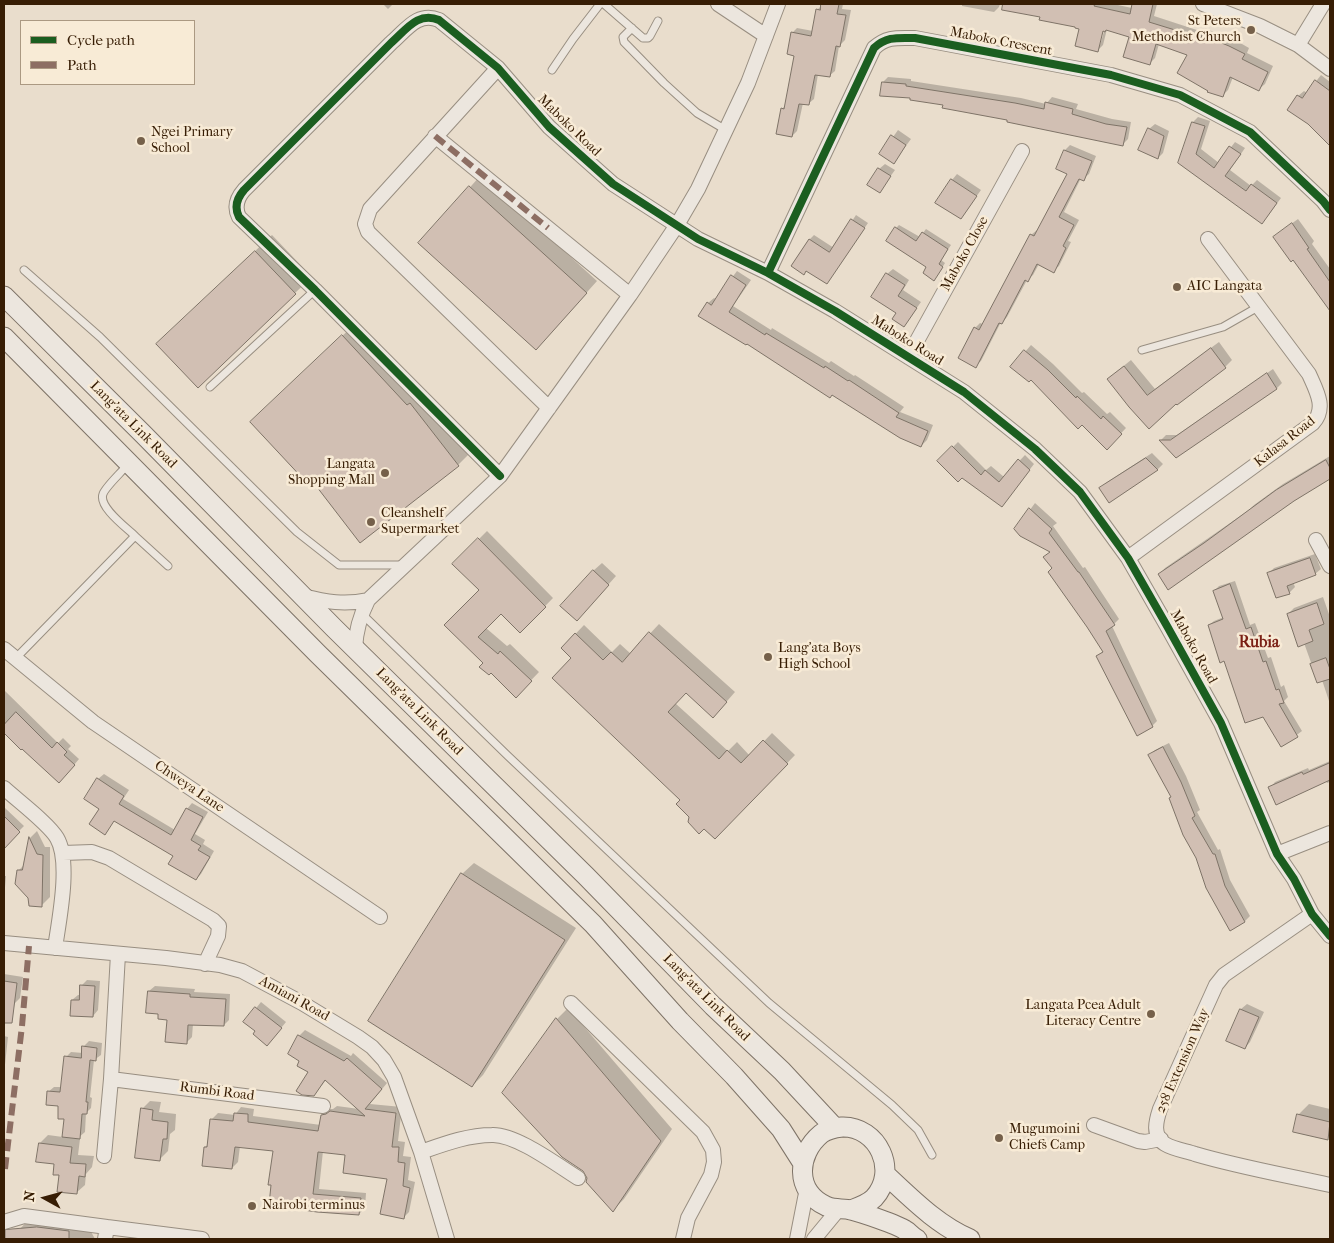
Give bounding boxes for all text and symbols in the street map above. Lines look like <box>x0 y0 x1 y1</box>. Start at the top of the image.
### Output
place label: St Peters Methodist Church <box>1132 14 1241 46</box>
legend <box>20 20 195 85</box>
street label: Maboko Crescent <box>948 24 1054 60</box>
marker: St Peters Methodist Church <box>1245 24 1257 36</box>
text: Cycle path <box>67 31 135 49</box>
text: Path <box>67 56 97 74</box>
street label: Maboko Road <box>534 92 604 160</box>
place label: Ngei Primary School <box>151 125 233 158</box>
marker: Ngei Primary School <box>135 135 147 147</box>
street label: Maboko Close <box>938 214 992 294</box>
place label: AIC Langata <box>1187 279 1262 295</box>
marker: AIC Langata <box>1171 281 1183 293</box>
street label: Maboko Road <box>868 312 946 370</box>
street label: Lang'ata Link Road <box>86 378 180 472</box>
street label: Kalasa Road <box>1251 413 1319 471</box>
place label: Langata Shopping Mall <box>288 457 375 490</box>
marker: Langata Shopping Mall <box>379 467 391 479</box>
place label: Cleanshelf Supermarket <box>381 506 459 538</box>
marker: Cleanshelf Supermarket <box>365 516 377 528</box>
street label: Maboko Road <box>1166 607 1220 687</box>
district label: Rubia <box>1239 633 1279 653</box>
place label: Lang'ata Boys High School <box>778 641 861 674</box>
marker: Lang'ata Boys High School <box>762 651 774 663</box>
street label: Lang'ata Link Road <box>372 665 466 759</box>
street label: Chweya Lane <box>151 758 227 816</box>
street label: Lang'ata Link Road <box>659 951 753 1045</box>
street label: Amiani Road <box>256 973 332 1025</box>
place label: Langata Pcea Adult Literacy Centre <box>1025 998 1141 1030</box>
street label: 258 Extension Way <box>1152 1006 1214 1116</box>
marker: Langata Pcea Adult Literacy Centre <box>1145 1008 1157 1020</box>
street label: Rumbi Road <box>179 1079 255 1105</box>
place label: Mugumoini Chiefs Camp <box>1009 1122 1085 1154</box>
marker: Mugumoini Chiefs Camp <box>993 1132 1005 1144</box>
north arrow <box>20 1173 70 1223</box>
text: N <box>21 1190 39 1202</box>
place label: Nairobi terminus <box>262 1198 365 1214</box>
marker: Nairobi terminus <box>246 1200 258 1212</box>

